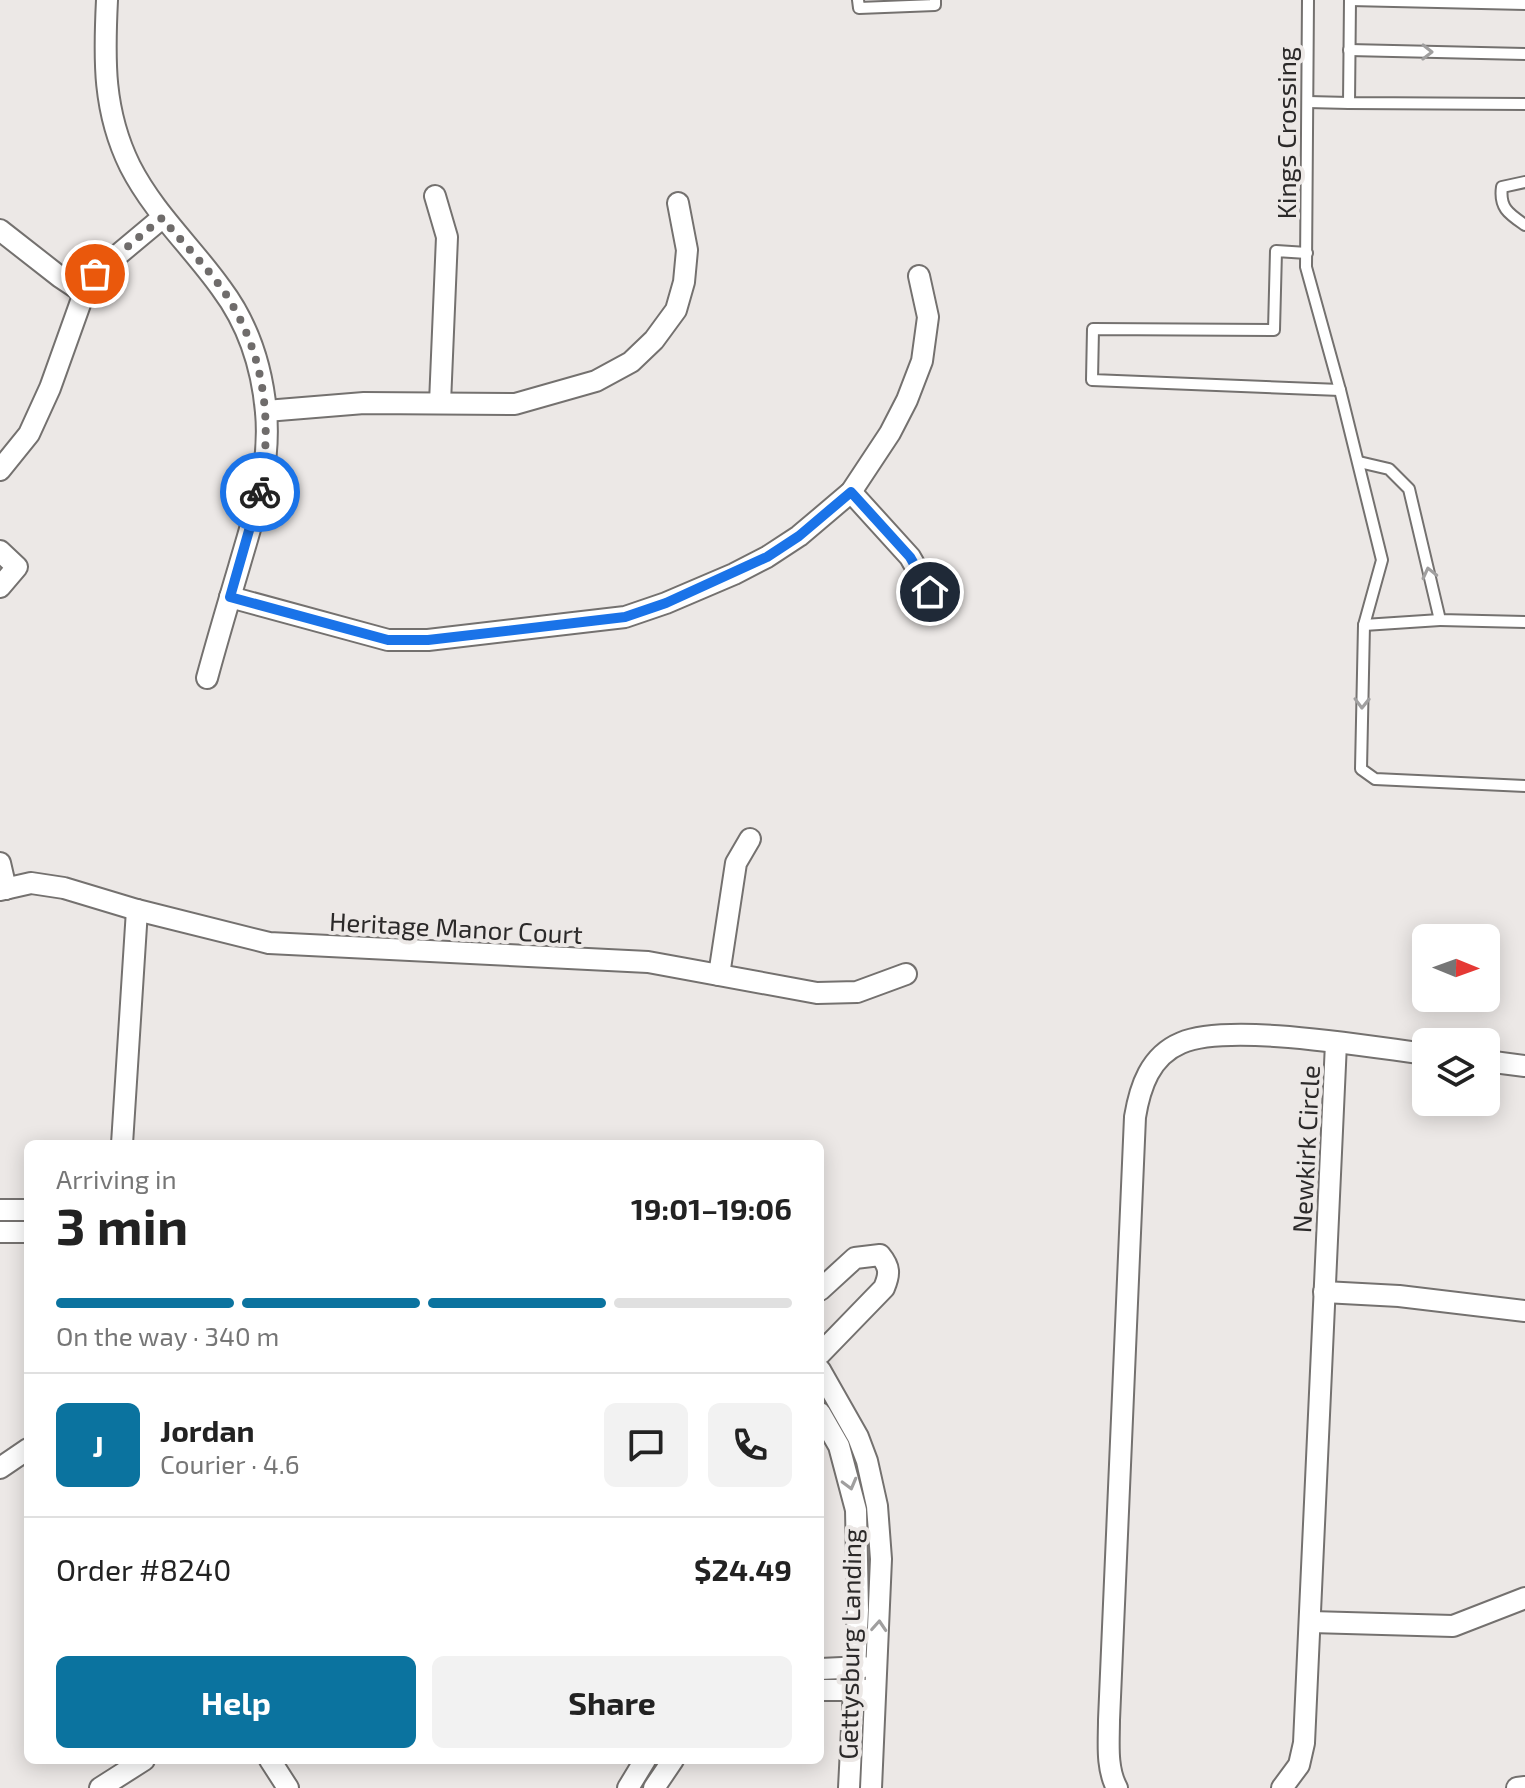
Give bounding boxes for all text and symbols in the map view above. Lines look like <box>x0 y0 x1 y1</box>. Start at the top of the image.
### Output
one-way arrow <box>1421 43 1434 61</box>
street label: Kings Crossing <box>1270 47 1301 219</box>
pin <box>61 240 129 308</box>
icon: bag <box>73 252 117 296</box>
courier <box>220 452 300 532</box>
icon: bike <box>238 470 282 514</box>
pin <box>896 558 964 626</box>
one-way arrow <box>1421 567 1438 580</box>
icon: home <box>908 570 952 614</box>
one-way arrow <box>1353 697 1371 710</box>
street label: Heritage Manor Court <box>328 905 584 949</box>
north arrow <box>1412 924 1500 1012</box>
map controls <box>1412 924 1500 1116</box>
button: layers <box>1412 1028 1500 1116</box>
street label: Newkirk Circle <box>1285 1064 1325 1234</box>
text: Arriving in <box>56 1163 177 1194</box>
text: 19:01–19:06 <box>631 1190 792 1226</box>
text: 3 min <box>56 1193 188 1255</box>
text: On the way · 340 m <box>56 1320 279 1351</box>
button: chat <box>604 1403 688 1487</box>
button: phone <box>708 1403 792 1487</box>
text: Jordan <box>160 1412 255 1448</box>
text: J <box>92 1427 104 1463</box>
text: Courier · 4.6 <box>160 1448 300 1479</box>
one-way arrow <box>841 1477 858 1491</box>
street label: Gettysburg Landing <box>831 1528 867 1760</box>
text: Order #8240 <box>56 1551 231 1587</box>
text: $24.49 <box>694 1551 792 1587</box>
one-way arrow <box>870 1619 887 1632</box>
button: Help <box>56 1656 416 1748</box>
button: Share <box>432 1656 792 1748</box>

